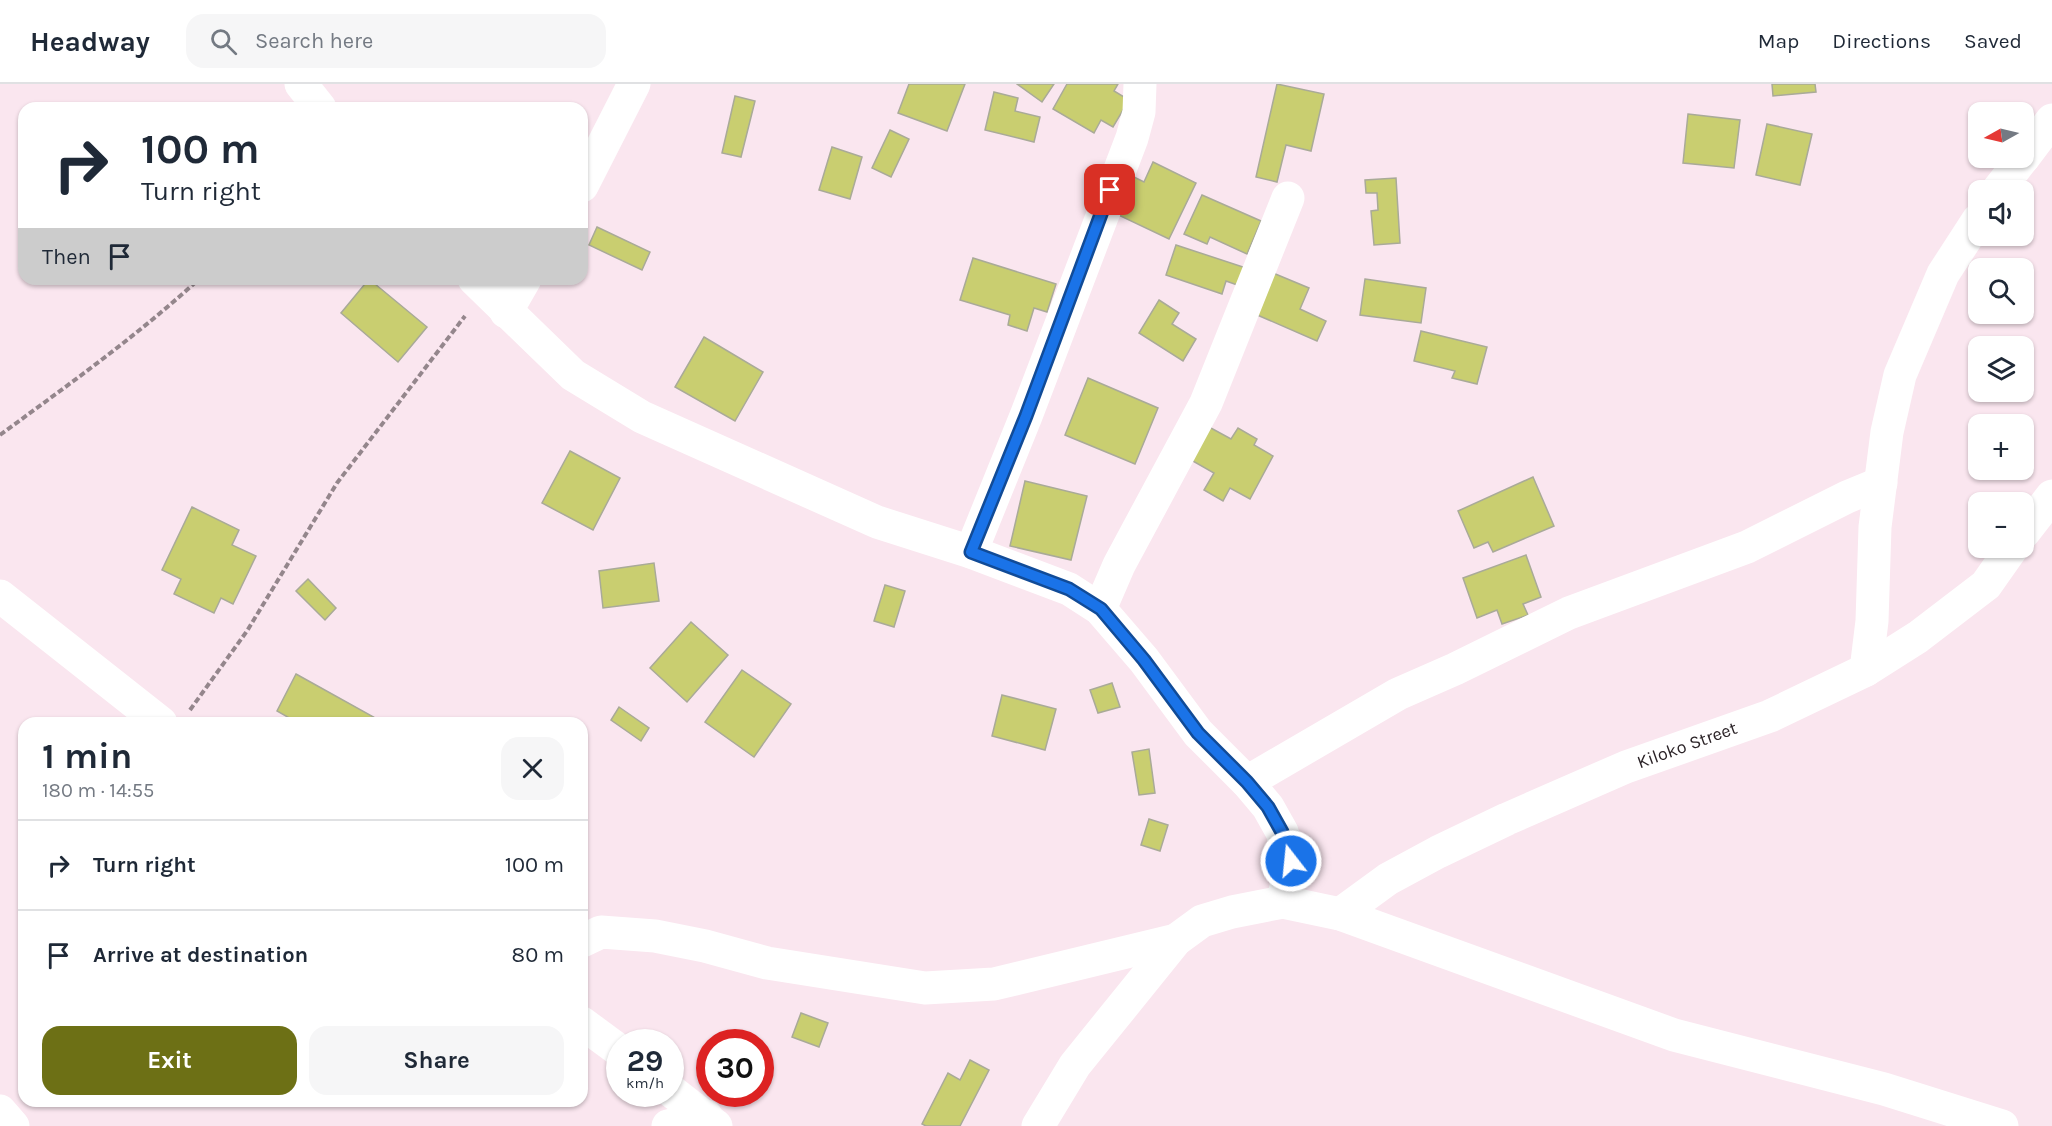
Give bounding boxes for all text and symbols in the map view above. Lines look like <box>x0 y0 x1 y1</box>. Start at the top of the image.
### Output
search box <box>186 14 606 68</box>
text: Headway <box>30 25 150 58</box>
icon: search <box>207 25 240 58</box>
text: Search here <box>255 28 373 54</box>
text: Map <box>1758 29 1799 53</box>
text: Directions <box>1832 29 1931 53</box>
text: Saved <box>1964 29 2022 53</box>
north arrow <box>1968 102 2034 168</box>
map controls <box>1968 102 2034 558</box>
text: 100 m <box>141 124 260 174</box>
icon: right <box>42 126 120 204</box>
pin <box>1084 164 1135 215</box>
icon: arrive <box>1093 173 1126 206</box>
text: Turn right <box>141 175 261 207</box>
button: sound <box>1968 180 2034 246</box>
icon: arrive <box>103 240 136 273</box>
text: Then <box>42 244 91 270</box>
button: search <box>1968 258 2034 324</box>
button: layers <box>1968 336 2034 402</box>
button: + <box>1968 414 2034 480</box>
button: − <box>1968 492 2034 558</box>
street label: Kiloko Street <box>1634 717 1740 773</box>
text: 1 min <box>42 735 132 777</box>
button: close <box>501 737 564 800</box>
text: 180 m · 14:55 <box>42 779 154 802</box>
position arrow <box>1259 829 1323 893</box>
icon: right <box>42 849 75 882</box>
text: Turn right <box>93 852 196 878</box>
text: 100 m <box>505 852 564 878</box>
icon: arrive <box>42 939 75 972</box>
text: Arrive at destination <box>93 942 308 968</box>
text: 80 m <box>512 942 564 968</box>
button: Exit <box>42 1026 297 1095</box>
button: Share <box>309 1026 564 1095</box>
speed limit sign: 30 <box>696 1029 774 1107</box>
text: 29 <box>627 1043 663 1079</box>
text: km/h <box>626 1074 664 1092</box>

